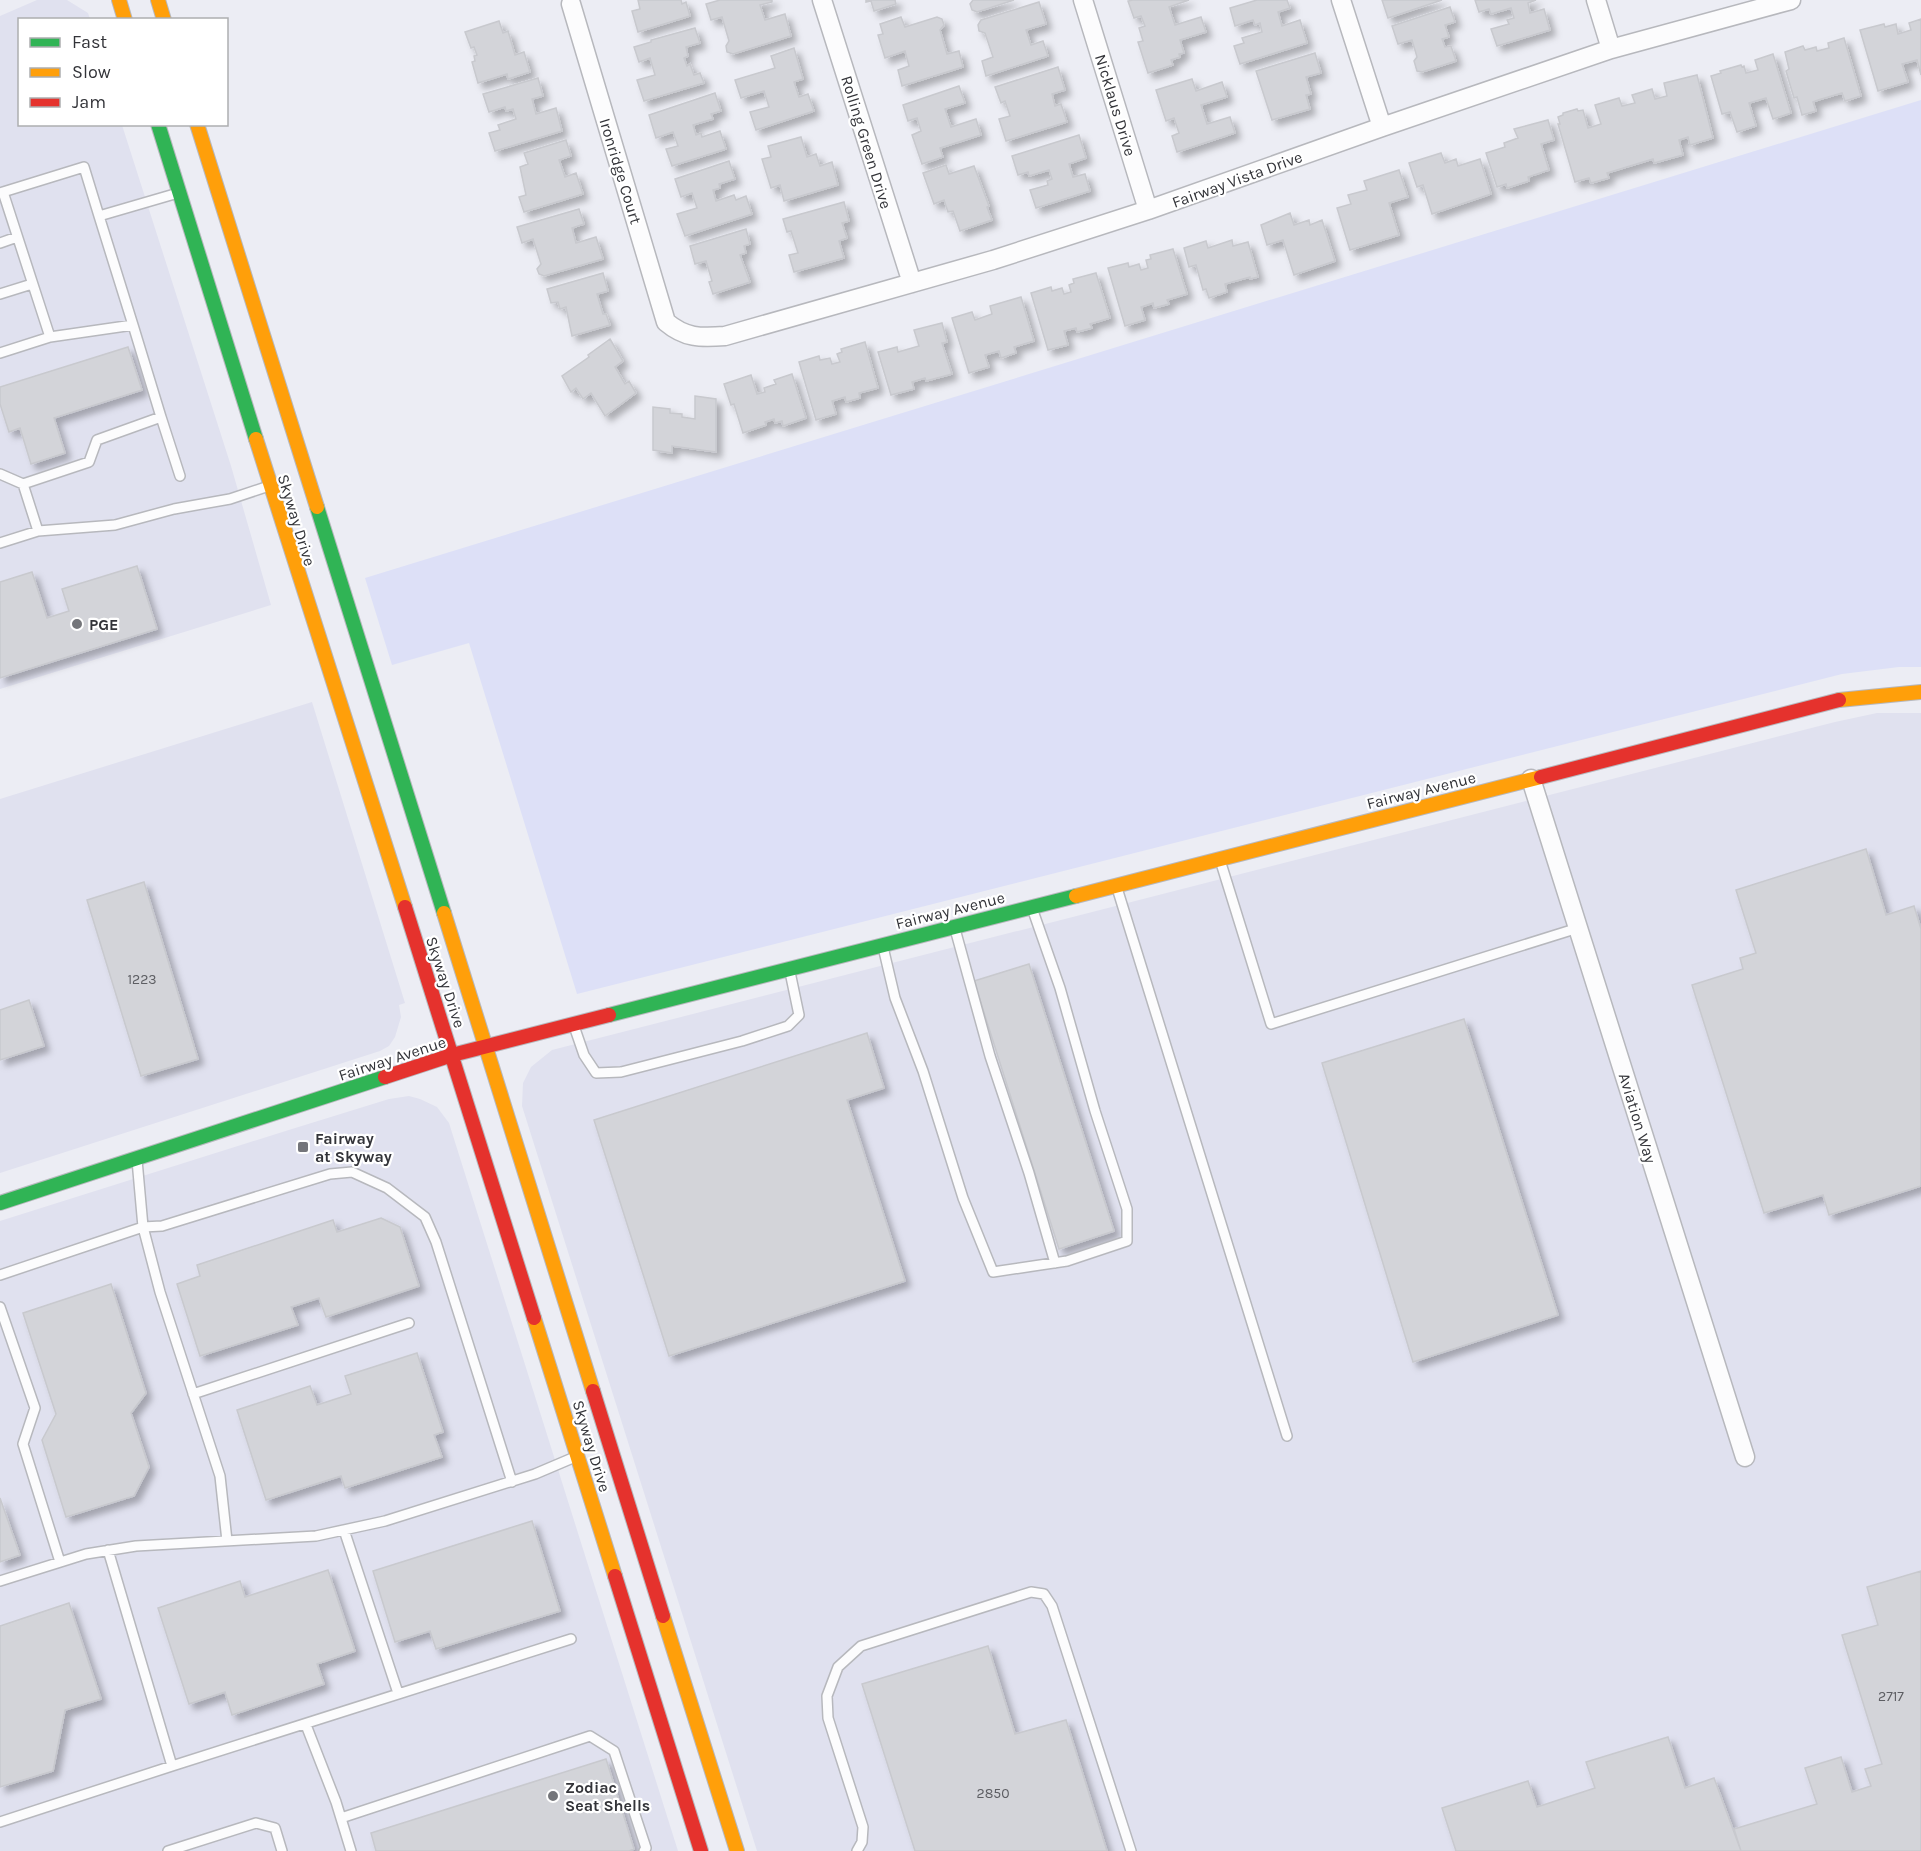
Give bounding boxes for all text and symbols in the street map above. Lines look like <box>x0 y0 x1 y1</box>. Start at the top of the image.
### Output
legend <box>18 18 228 126</box>
text: Fast <box>72 31 107 53</box>
street label: Nicklaus Drive <box>1091 52 1140 158</box>
text: Slow <box>72 61 111 83</box>
street label: Rolling Green Drive <box>837 73 896 211</box>
text: Jam <box>72 91 106 113</box>
street label: Ironridge Court <box>595 116 646 226</box>
street label: Fairway Vista Drive <box>1169 147 1305 212</box>
street label: Skyway Drive <box>274 472 319 568</box>
place label: PGE <box>89 615 119 634</box>
marker: PGE <box>70 617 84 631</box>
street label: Fairway Avenue <box>1365 768 1478 813</box>
street label: Fairway Avenue <box>894 888 1007 933</box>
street label: Skyway Drive <box>422 934 469 1030</box>
house number: 1223 <box>127 971 157 988</box>
street label: Fairway Avenue <box>336 1032 448 1085</box>
street label: Aviation Way <box>1615 1071 1660 1166</box>
place label: Fairway at Skyway <box>315 1129 392 1166</box>
marker: Fairway at Skyway <box>296 1140 310 1154</box>
street label: Skyway Drive <box>569 1398 614 1494</box>
house number: 2717 <box>1878 1688 1904 1705</box>
place label: Zodiac Seat Shells <box>565 1778 650 1815</box>
house number: 2850 <box>977 1785 1009 1802</box>
marker: Zodiac Seat Shells <box>546 1789 560 1803</box>

